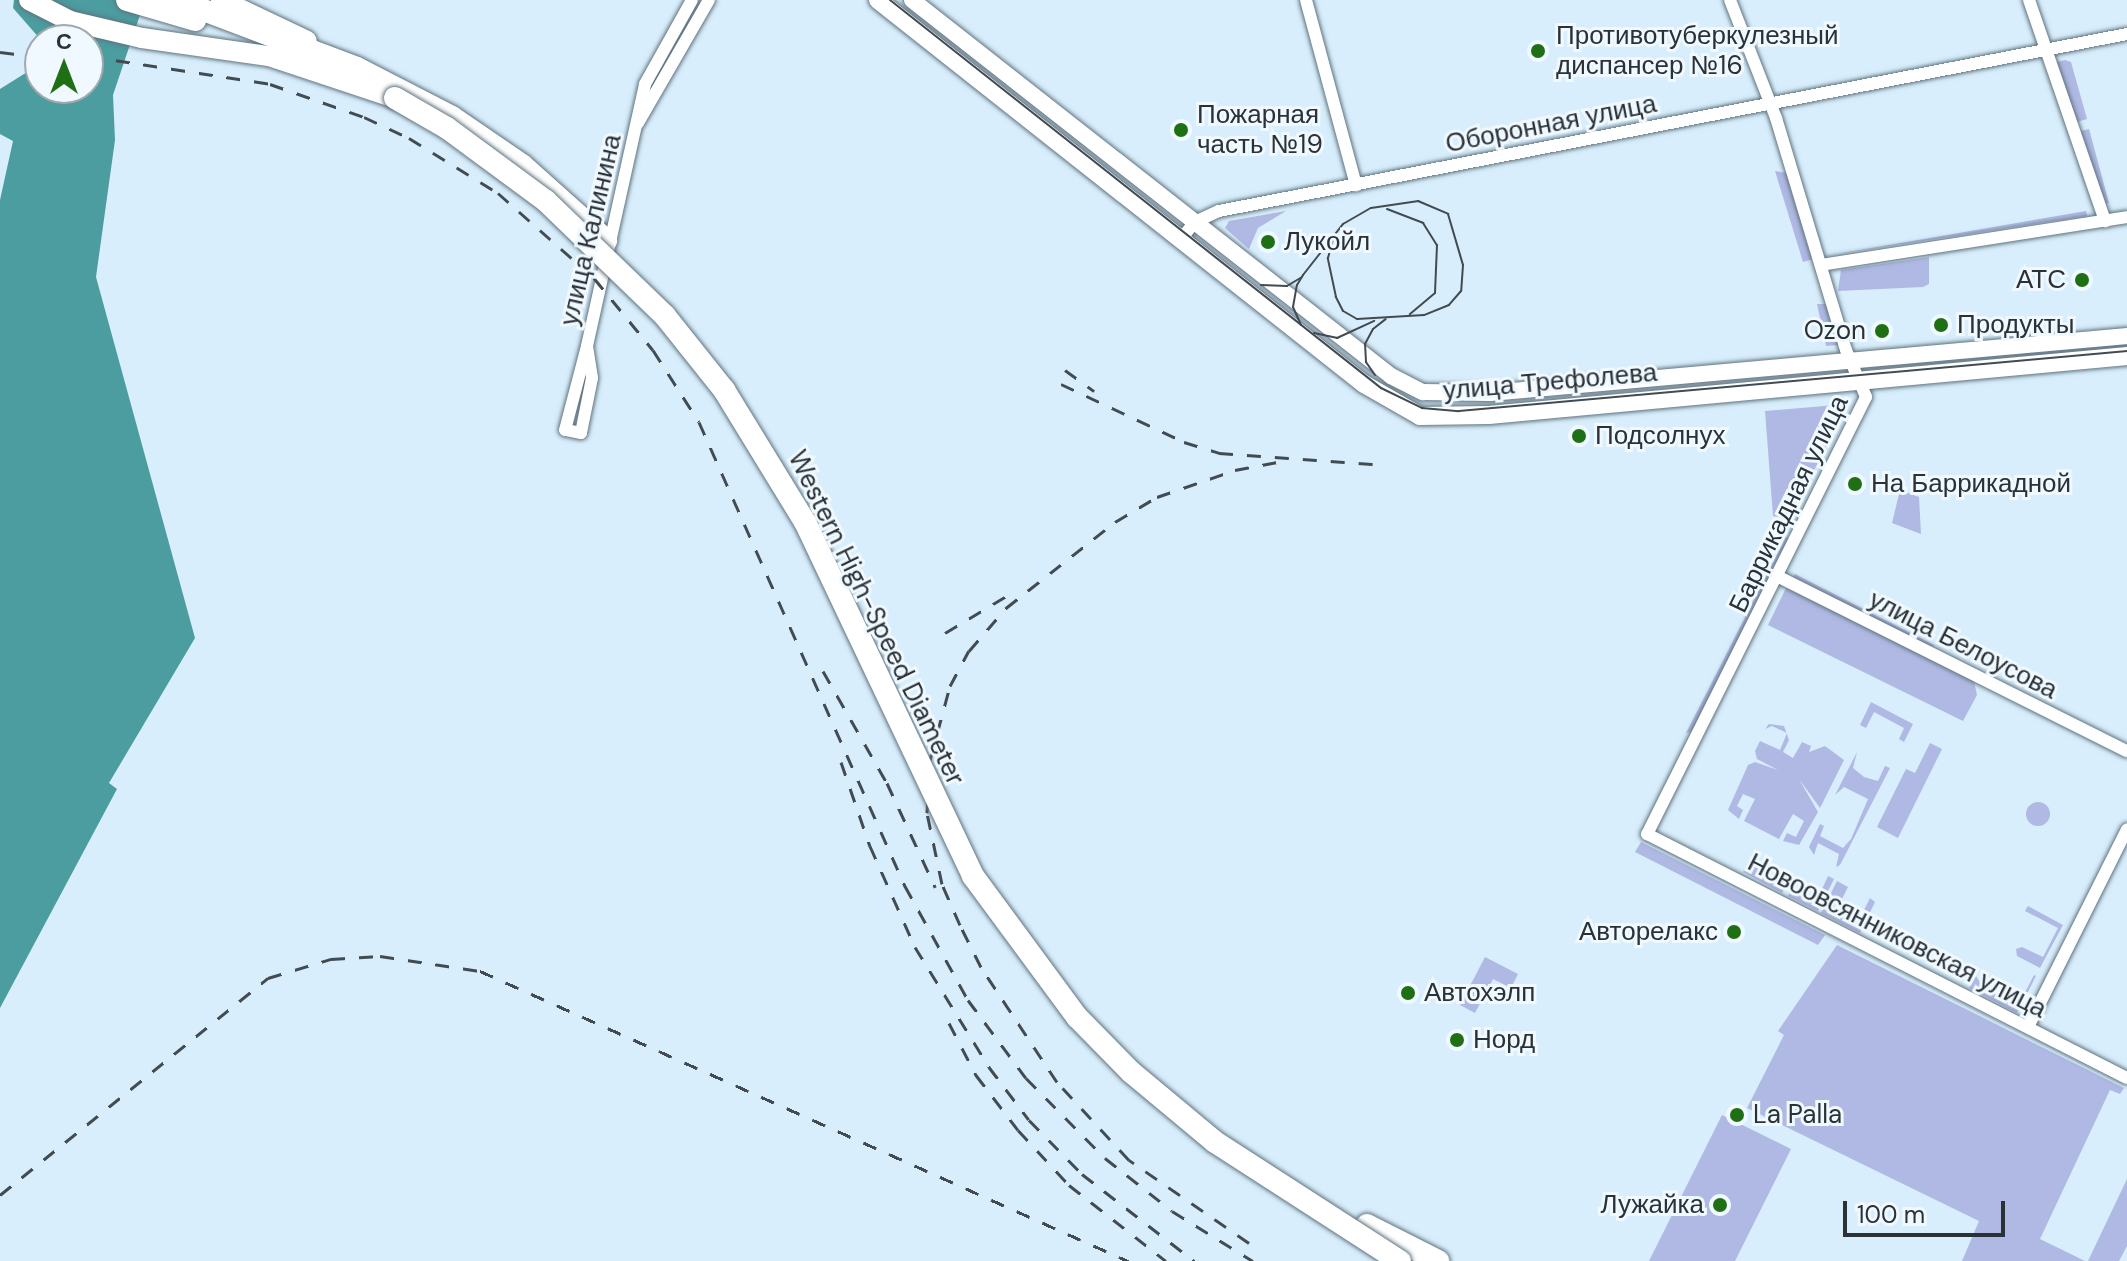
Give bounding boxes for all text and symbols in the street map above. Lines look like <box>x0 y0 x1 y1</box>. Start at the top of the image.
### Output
place label: Противотуберкулезный диспансер №16 <box>1556 20 1839 82</box>
north arrow <box>24 24 104 104</box>
text: С <box>56 27 72 56</box>
marker: Противотуберкулезный диспансер №16 <box>1527 40 1549 62</box>
street label: Оборонная улица <box>1443 88 1659 160</box>
place label: Пожарная часть №19 <box>1197 99 1323 160</box>
marker: Пожарная часть №19 <box>1172 121 1190 139</box>
street label: улица Калинина <box>554 131 628 329</box>
place label: Лукойл <box>1284 226 1370 258</box>
marker: Лукойл <box>1259 233 1277 251</box>
place label: АТС <box>2016 264 2066 296</box>
marker: АТС <box>2073 271 2091 289</box>
place label: Продукты <box>1957 309 2074 341</box>
place label: Ozon <box>1804 315 1866 347</box>
marker: Продукты <box>1932 316 1950 334</box>
marker: Ozon <box>1873 322 1891 340</box>
street label: улица Трефолева <box>1442 357 1658 407</box>
street label: Баррикадная улица <box>1723 390 1855 618</box>
place label: Подсолнух <box>1595 420 1725 452</box>
marker: Подсолнух <box>1570 427 1588 445</box>
street label: Western High-Speed Diameter <box>781 445 971 791</box>
place label: На Баррикадной <box>1871 468 2071 500</box>
marker: На Баррикадной <box>1846 475 1864 493</box>
street label: улица Белоусова <box>1864 584 2062 706</box>
street label: Новоовсянниковская улица <box>1742 847 2052 1025</box>
place label: Авторелакс <box>1579 916 1718 948</box>
marker: Авторелакс <box>1725 923 1743 941</box>
place label: Автохэлп <box>1424 977 1535 1009</box>
marker: Автохэлп <box>1399 984 1417 1002</box>
place label: Норд <box>1473 1024 1535 1056</box>
marker: Норд <box>1448 1031 1466 1049</box>
place label: La Palla <box>1753 1099 1842 1131</box>
marker: La Palla <box>1728 1106 1746 1124</box>
scale bar <box>1847 1185 2009 1235</box>
place label: Лужайка <box>1601 1189 1704 1221</box>
marker: Лужайка <box>1711 1196 1729 1214</box>
text: 100 m <box>1857 1199 1925 1230</box>

